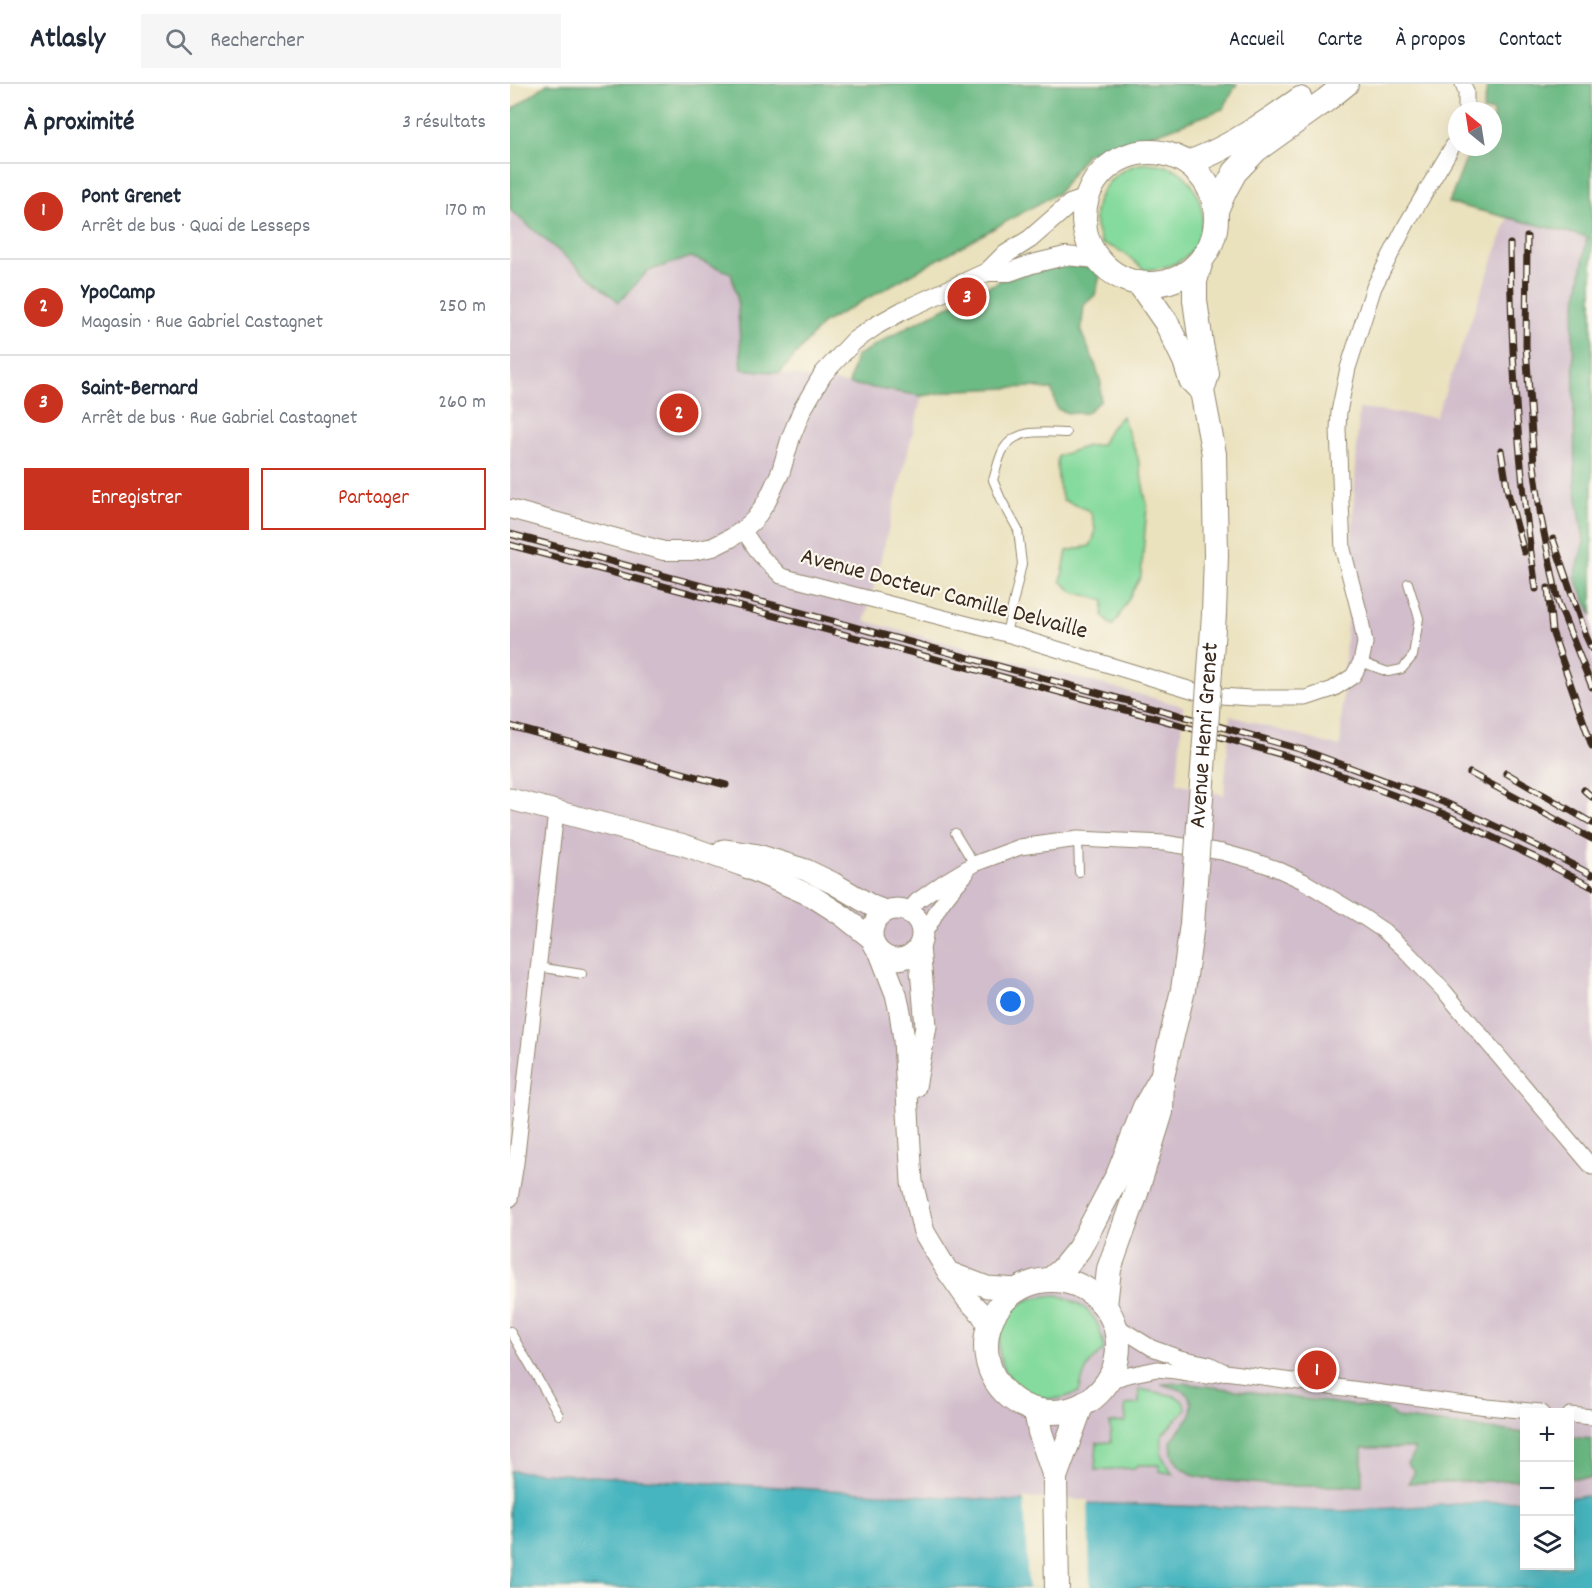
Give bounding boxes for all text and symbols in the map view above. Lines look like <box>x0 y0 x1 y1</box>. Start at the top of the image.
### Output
search box <box>141 14 561 68</box>
text: Atlasly <box>30 21 105 61</box>
icon: search <box>162 25 195 58</box>
text: Rechercher <box>210 26 304 57</box>
text: Accueil <box>1229 26 1284 56</box>
text: Carte <box>1317 26 1362 56</box>
text: À propos <box>1395 26 1466 56</box>
text: Contact <box>1499 26 1562 56</box>
north arrow <box>1448 102 1502 156</box>
text: À proximité <box>24 105 134 142</box>
text: 3 résultats <box>402 109 486 137</box>
text: Pont Grenet <box>81 182 181 213</box>
text: 1 <box>41 197 46 225</box>
text: 170 m <box>445 197 486 225</box>
text: Arrêt de bus · Quai de Lesseps <box>81 213 310 241</box>
pin: 3 <box>948 274 986 320</box>
text: YpoCamp <box>81 278 155 309</box>
text: 2 <box>39 293 48 321</box>
text: 250 m <box>439 293 486 321</box>
text: Magasin · Rue Gabriel Castagnet <box>81 309 323 337</box>
text: Saint-Bernard <box>81 374 198 405</box>
text: 3 <box>39 389 48 417</box>
text: 260 m <box>438 389 486 417</box>
pin: 2 <box>660 390 698 436</box>
text: Arrêt de bus · Rue Gabriel Castagnet <box>81 405 357 433</box>
button: Enregistrer <box>24 468 249 530</box>
button: Partager <box>261 468 486 530</box>
street label: Avenue Docteur Camille Delvaille <box>797 540 1091 650</box>
street label: Avenue Henri Grenet <box>1182 641 1229 829</box>
your location <box>996 987 1025 1016</box>
pin: 1 <box>1298 1348 1336 1392</box>
map controls <box>1520 1408 1574 1570</box>
button: + <box>1520 1408 1574 1462</box>
button: − <box>1520 1462 1574 1516</box>
button: layers <box>1520 1516 1574 1570</box>

